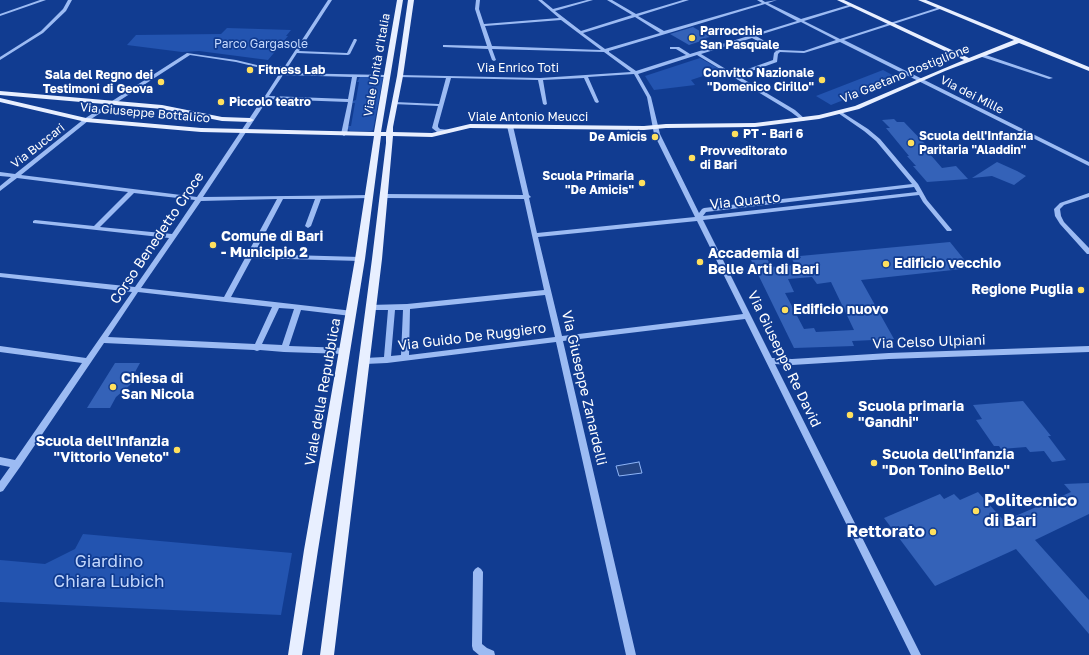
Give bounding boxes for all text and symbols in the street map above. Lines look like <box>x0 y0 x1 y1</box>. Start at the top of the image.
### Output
street label: Viale Unità d'Italia <box>361 12 393 118</box>
place label: Parrocchia San Pasquale <box>700 24 779 52</box>
marker: Parrocchia San Pasquale <box>687 33 697 43</box>
park label: Parco Gargasole <box>214 37 308 51</box>
street label: Via Gaetano Postiglione <box>838 42 972 106</box>
street label: Via Enrico Toti <box>477 61 559 75</box>
place label: Fitness Lab <box>258 63 325 77</box>
marker: Fitness Lab <box>245 65 255 75</box>
place label: Convitto Nazionale "Domenico Cirillo" <box>703 66 814 94</box>
place label: Sala del Regno dei Testimoni di Geova <box>43 68 153 96</box>
street label: Via dei Mille <box>938 73 1006 117</box>
marker: Convitto Nazionale "Domenico Cirillo" <box>817 75 827 85</box>
marker: Sala del Regno dei Testimoni di Geova <box>156 77 166 87</box>
place label: Piccolo teatro <box>229 95 311 109</box>
marker: Piccolo teatro <box>216 97 226 107</box>
street label: Via Giuseppe Bottalico <box>79 100 211 126</box>
street label: Viale Antonio Meucci <box>468 110 588 124</box>
street label: Via Buccari <box>8 121 68 171</box>
place label: PT - Bari 6 <box>743 127 803 141</box>
marker: PT - Bari 6 <box>730 129 740 139</box>
place label: Scuola dell'Infanzia Paritaria "Aladdin" <box>919 129 1033 157</box>
place label: De Amicis <box>589 130 647 144</box>
marker: De Amicis <box>650 132 660 142</box>
marker: Scuola dell'Infanzia Paritaria "Aladdin" <box>906 138 916 148</box>
place label: Provveditorato di Bari <box>700 144 787 172</box>
marker: Provveditorato di Bari <box>687 153 697 163</box>
street label: Corso Benedetto Croce <box>107 169 207 307</box>
place label: Scuola Primaria "De Amicis" <box>542 169 634 197</box>
marker: Scuola Primaria "De Amicis" <box>637 178 647 188</box>
street label: Via Quarto <box>709 189 781 213</box>
place label: Comune di Bari - Municipio 2 <box>221 229 323 262</box>
marker: Comune di Bari - Municipio 2 <box>208 240 218 250</box>
place label: Accademia di Belle Arti di Bari <box>708 246 819 278</box>
place label: Edificio vecchio <box>894 256 1001 272</box>
marker: Accademia di Belle Arti di Bari <box>695 257 705 267</box>
marker: Edificio vecchio <box>881 259 891 269</box>
place label: Regione Puglia <box>971 282 1073 298</box>
marker: Regione Puglia <box>1076 285 1086 295</box>
street label: Via Giuseppe Re David <box>744 288 824 430</box>
place label: Edificio nuovo <box>793 302 888 318</box>
marker: Edificio nuovo <box>780 305 790 315</box>
street label: Via Giuseppe Zanardelli <box>558 309 610 467</box>
street label: Viale della Repubblica <box>302 317 344 467</box>
street label: Via Guido De Ruggiero <box>397 320 547 354</box>
street label: Via Celso Ulpiani <box>872 332 986 352</box>
place label: Chiesa di San Nicola <box>121 371 194 404</box>
marker: Chiesa di San Nicola <box>108 382 118 392</box>
place label: Scuola primaria "Gandhi" <box>858 399 964 432</box>
marker: Scuola primaria "Gandhi" <box>845 410 855 420</box>
place label: Scuola dell'Infanzia "Vittorio Veneto" <box>36 434 169 466</box>
marker: Scuola dell'Infanzia "Vittorio Veneto" <box>172 445 182 455</box>
place label: Scuola dell'infanzia "Don Tonino Bello" <box>882 447 1014 480</box>
marker: Scuola dell'infanzia "Don Tonino Bello" <box>869 458 879 468</box>
place label: Politecnico di Bari <box>984 491 1077 531</box>
marker: Politecnico di Bari <box>971 506 981 516</box>
place label: Rettorato <box>847 522 925 542</box>
marker: Rettorato <box>928 527 938 537</box>
park label: Giardino Chiara Lubich <box>54 552 164 592</box>

